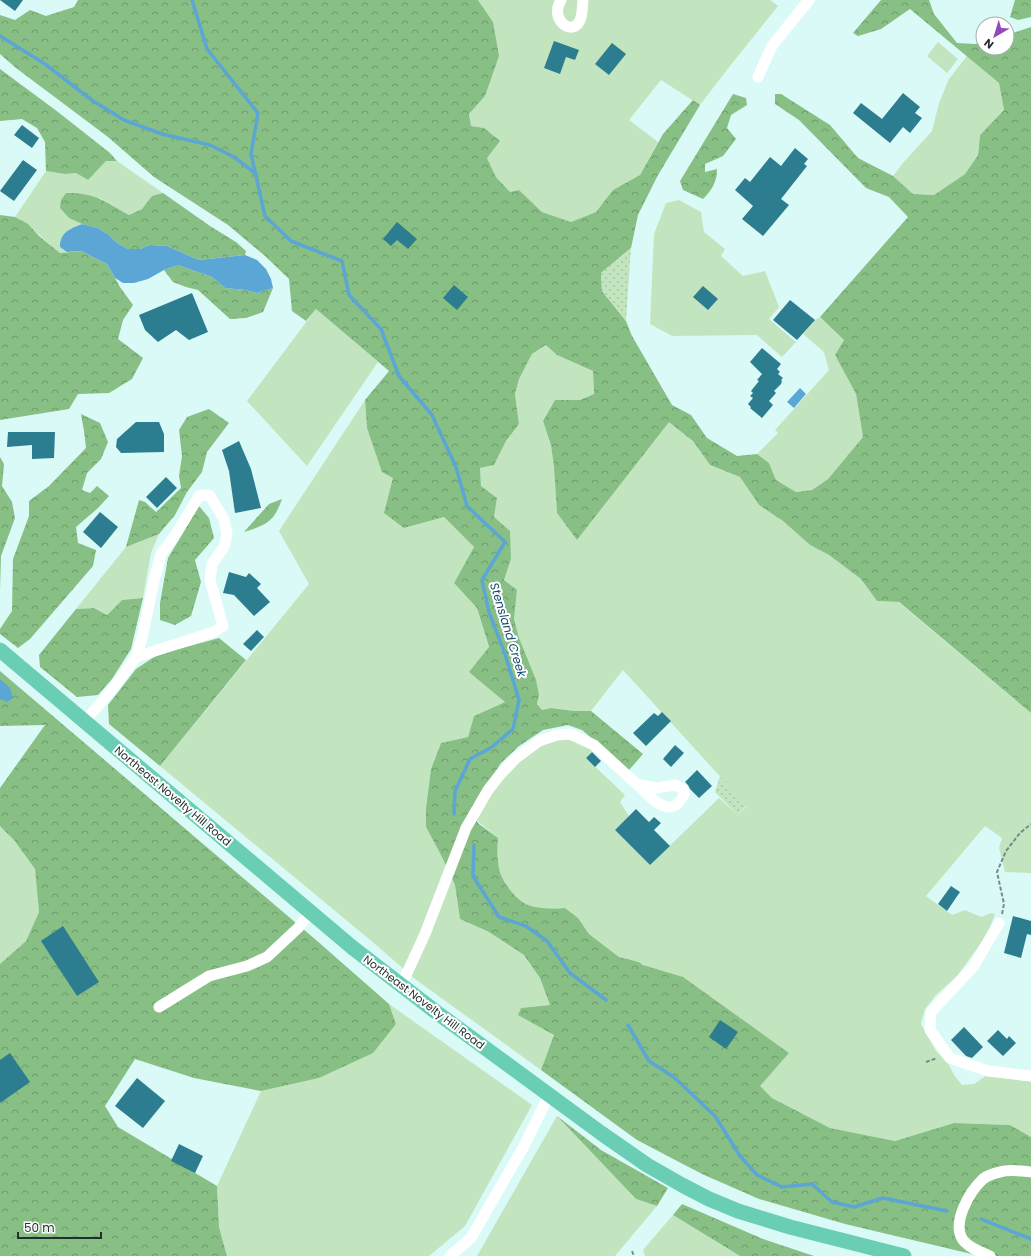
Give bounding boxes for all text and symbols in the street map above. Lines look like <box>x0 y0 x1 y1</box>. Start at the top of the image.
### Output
north arrow <box>975 16 1015 56</box>
text: N <box>981 35 997 53</box>
water label: Stensland Creek <box>486 581 531 680</box>
street label: Northeast Novelty Hill Road <box>111 742 235 850</box>
street label: Northeast Novelty Hill Road <box>360 951 488 1053</box>
scale bar <box>18 1214 101 1240</box>
text: 50 m <box>24 1219 55 1236</box>

